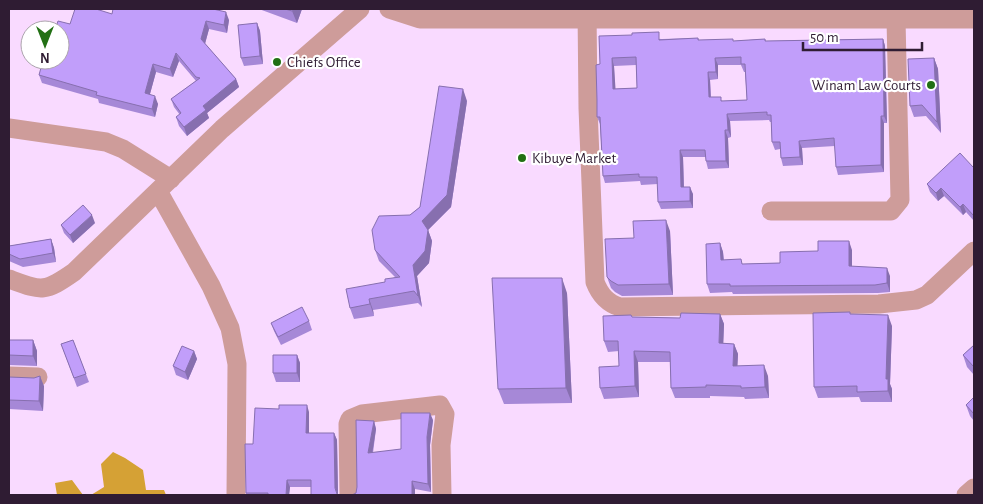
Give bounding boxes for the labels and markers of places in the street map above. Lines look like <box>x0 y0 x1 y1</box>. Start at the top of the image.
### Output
place label: Chiefs Office <box>287 55 361 70</box>
marker: Chiefs Office <box>271 56 283 68</box>
place label: Winam Law Courts <box>812 78 921 93</box>
marker: Winam Law Courts <box>925 79 937 91</box>
place label: Kibuye Market <box>532 151 616 166</box>
marker: Kibuye Market <box>516 152 528 164</box>

